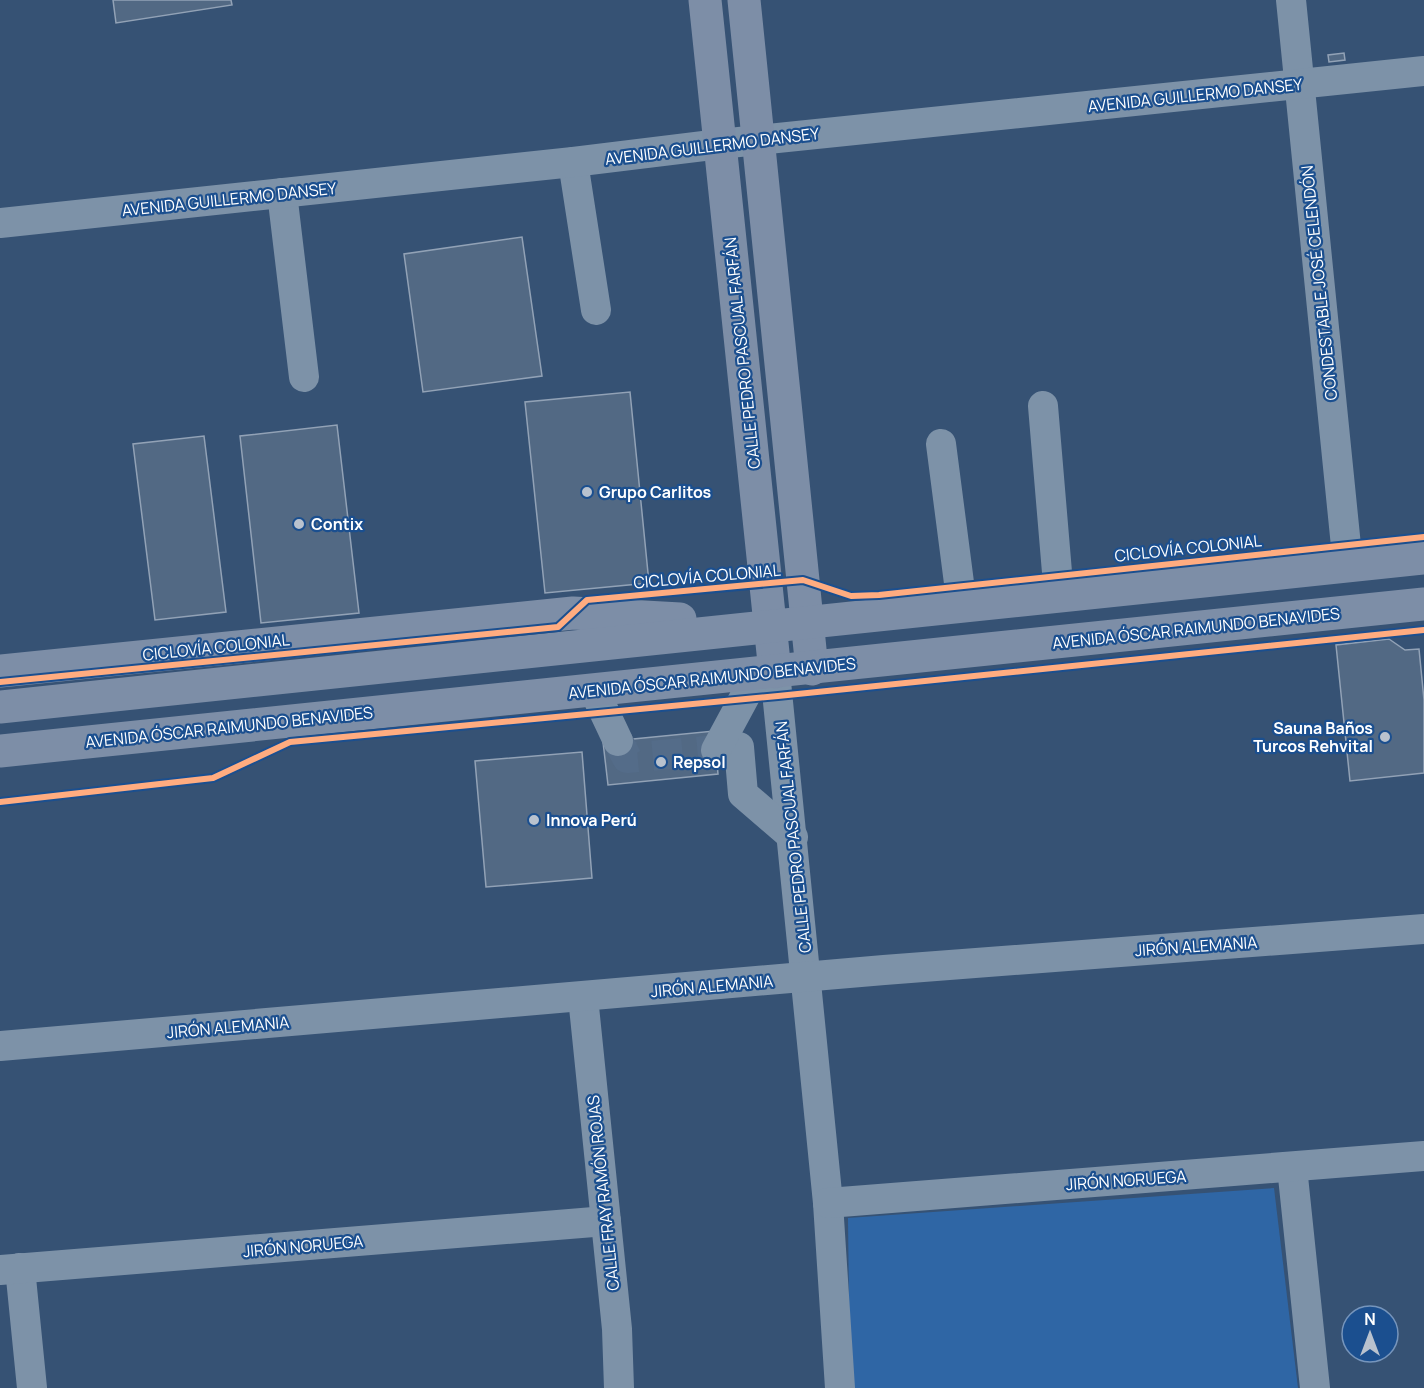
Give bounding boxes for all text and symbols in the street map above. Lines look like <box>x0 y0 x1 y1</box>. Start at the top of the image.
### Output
street label: AVENIDA GUILLERMO DANSEY <box>1087 73 1303 117</box>
street label: AVENIDA GUILLERMO DANSEY <box>604 122 820 170</box>
street label: CONDESTABLE JOSÉ CELENDÓN <box>1296 164 1342 402</box>
street label: AVENIDA GUILLERMO DANSEY <box>121 177 337 221</box>
street label: CALLE PEDRO PASCUAL FARFÁN <box>719 236 765 470</box>
place label: Grupo Carlitos <box>599 481 712 503</box>
marker: Grupo Carlitos <box>580 485 594 499</box>
place label: Contix <box>311 513 363 535</box>
marker: Contix <box>292 517 306 531</box>
street label: CICLOVÍA COLONIAL <box>1113 529 1263 567</box>
street label: CICLOVÍA COLONIAL <box>632 559 782 593</box>
street label: AVENIDA ÓSCAR RAIMUNDO BENAVIDES <box>1051 602 1341 654</box>
street label: CICLOVÍA COLONIAL <box>141 628 291 666</box>
street label: AVENIDA ÓSCAR RAIMUNDO BENAVIDES <box>567 652 857 704</box>
street label: AVENIDA ÓSCAR RAIMUNDO BENAVIDES <box>84 701 374 753</box>
place label: Sauna Baños Turcos Rehvital <box>1253 717 1373 757</box>
street label: CALLE PEDRO PASCUAL FARFÁN <box>770 720 816 954</box>
marker: Sauna Baños Turcos Rehvital <box>1378 730 1392 744</box>
place label: Repsol <box>673 751 726 773</box>
marker: Repsol <box>654 755 668 769</box>
place label: Innova Perú <box>546 809 637 831</box>
marker: Innova Perú <box>527 813 541 827</box>
street label: JIRÓN ALEMANIA <box>1134 931 1258 961</box>
street label: JIRÓN ALEMANIA <box>650 970 774 1002</box>
street label: JIRÓN ALEMANIA <box>166 1011 290 1043</box>
street label: CALLE FRAY RAMÓN ROJAS <box>582 1094 624 1292</box>
street label: JIRÓN NORUEGA <box>1065 1165 1187 1195</box>
street label: JIRÓN NORUEGA <box>242 1230 364 1262</box>
north arrow <box>1340 1304 1400 1364</box>
text: N <box>1364 1308 1376 1330</box>

